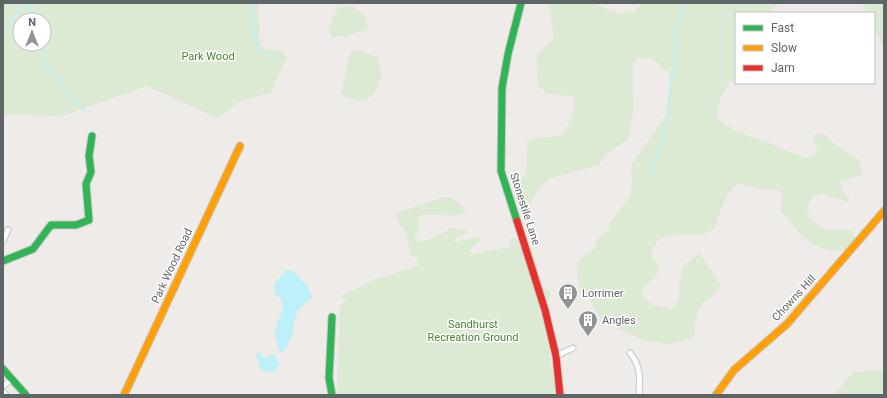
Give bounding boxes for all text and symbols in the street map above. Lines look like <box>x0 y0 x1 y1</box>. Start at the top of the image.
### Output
north arrow <box>12 12 52 52</box>
legend <box>735 12 875 84</box>
text: N <box>28 16 36 29</box>
text: Fast <box>771 21 794 35</box>
text: Slow <box>771 41 797 55</box>
park label: Park Wood <box>181 50 235 63</box>
text: Jam <box>771 61 795 75</box>
street label: Stonestile Lane <box>507 171 543 247</box>
street label: Park Wood Road <box>149 226 195 306</box>
street label: Chowns Hill <box>769 272 819 324</box>
building icon: Lorrimer <box>557 282 579 310</box>
place label: Lorrimer <box>582 287 624 300</box>
building icon: Angles <box>577 309 599 337</box>
place label: Angles <box>602 314 636 327</box>
park label: Sandhurst Recreation Ground <box>428 318 518 344</box>

